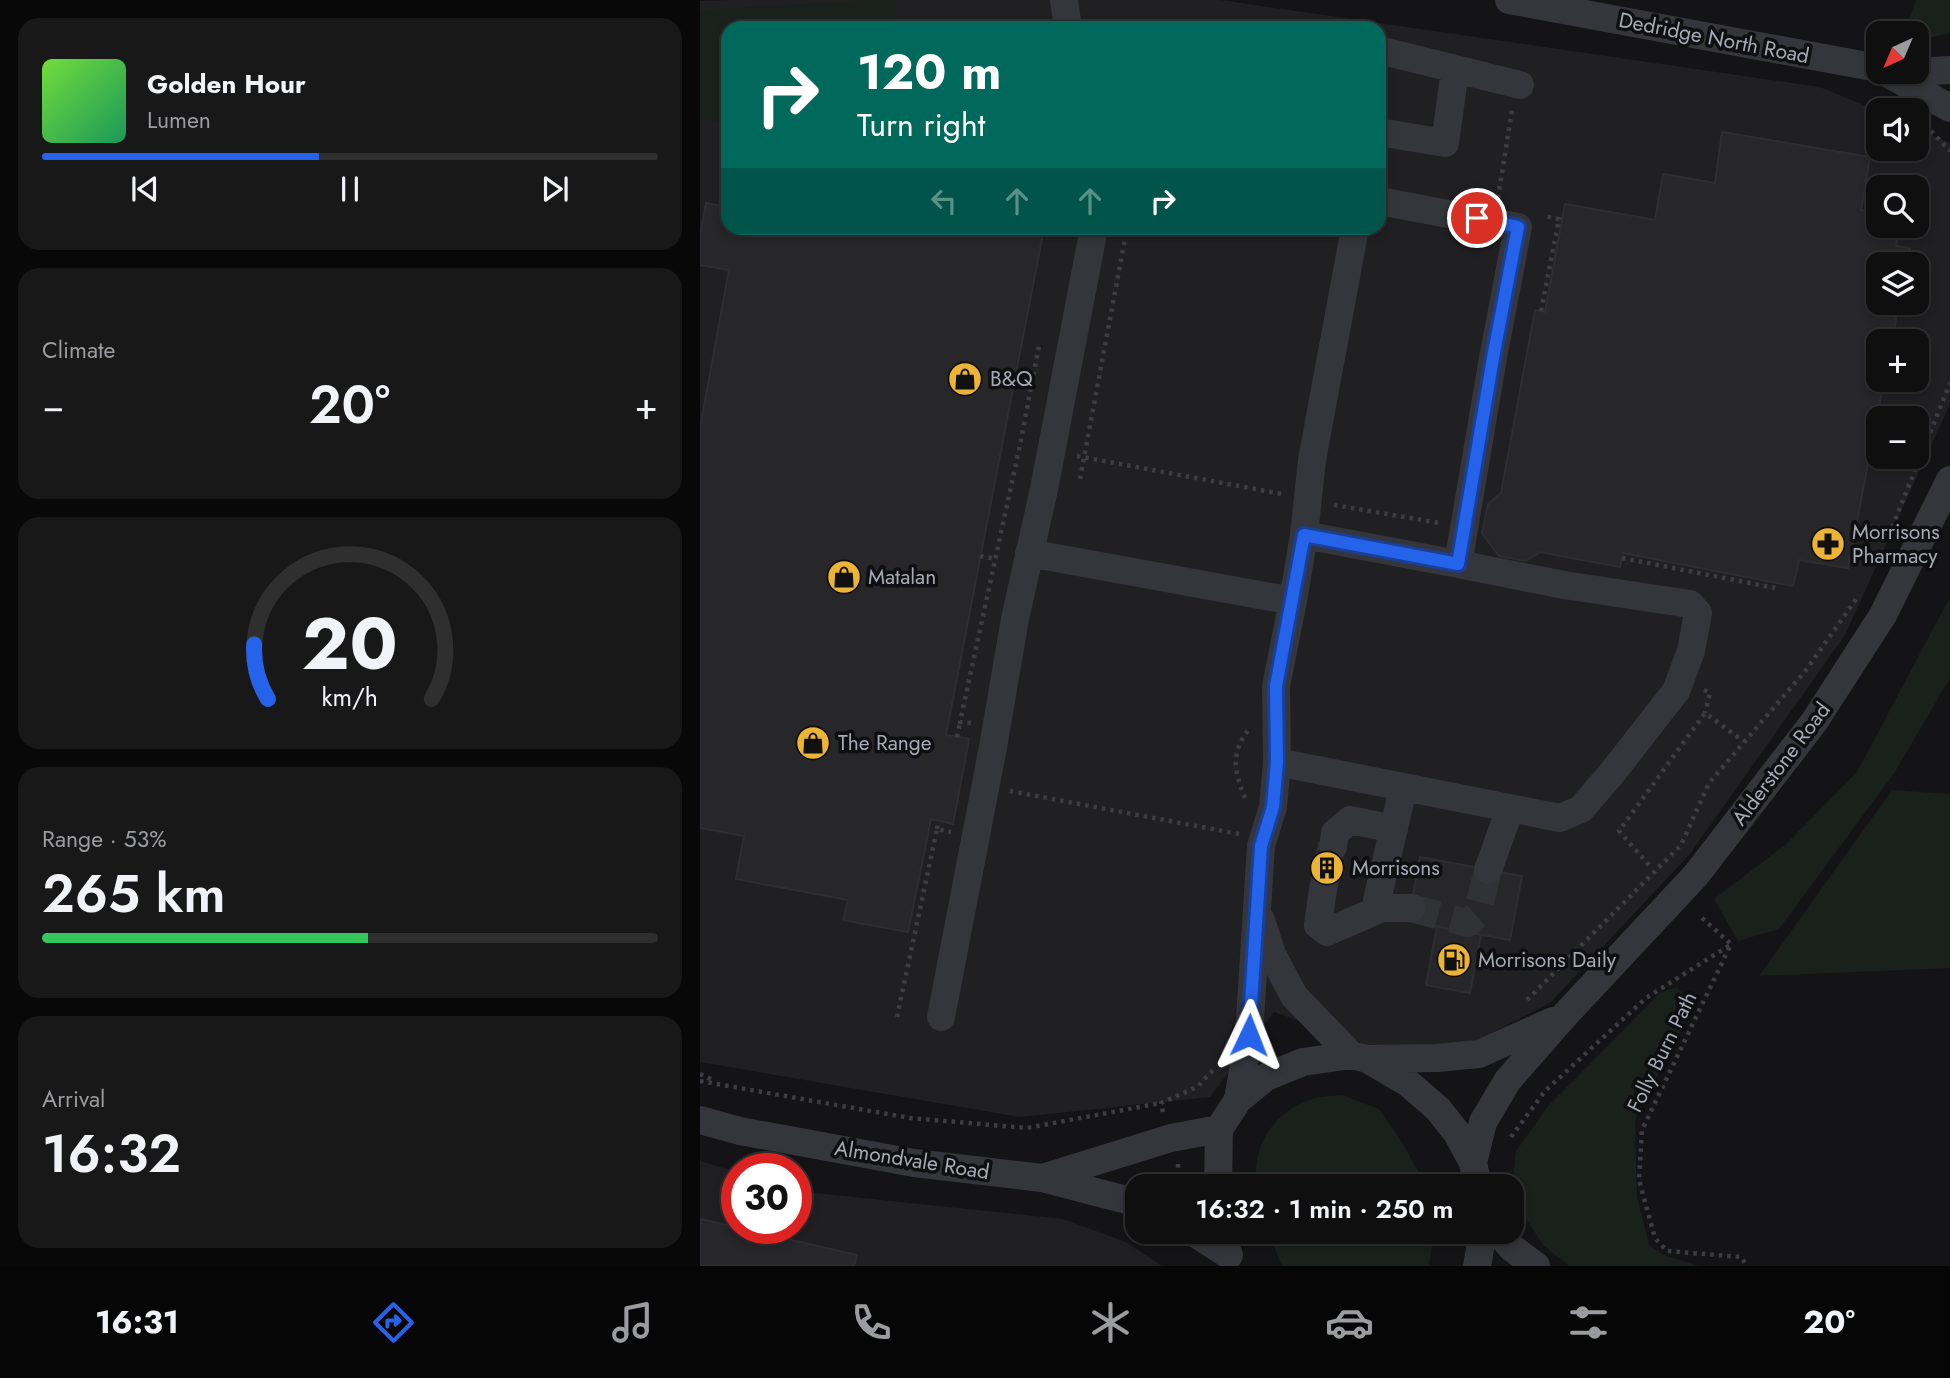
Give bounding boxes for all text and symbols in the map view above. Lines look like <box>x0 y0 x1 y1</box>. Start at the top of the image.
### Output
street label: Dedridge North Road <box>1616 5 1812 71</box>
north arrow <box>1866 21 1928 84</box>
map controls <box>1866 21 1929 469</box>
text: 120 m <box>857 37 1001 107</box>
icon: right <box>742 49 833 140</box>
text: Golden Hour <box>147 65 306 103</box>
button: sound <box>1866 98 1929 161</box>
text: Turn right <box>857 102 986 148</box>
text: Lumen <box>147 103 211 137</box>
icon: previous <box>126 170 164 208</box>
icon: pause <box>331 170 369 208</box>
icon: next <box>536 170 574 208</box>
button: search <box>1866 175 1929 238</box>
icon: left <box>925 182 963 220</box>
icon: ahead <box>998 182 1036 220</box>
icon: ahead <box>1071 182 1109 220</box>
icon: right <box>1144 182 1182 220</box>
pin <box>1447 188 1507 248</box>
icon: arrive <box>1458 199 1496 237</box>
button: layers <box>1866 252 1929 315</box>
button: + <box>1866 329 1929 392</box>
text: Climate <box>42 333 115 367</box>
shop icon: B&Q <box>946 360 984 398</box>
place label: B&Q <box>990 364 1033 394</box>
text: 20° <box>309 367 390 443</box>
text: − <box>42 378 64 433</box>
text: + <box>635 378 658 433</box>
button: − <box>1866 406 1929 469</box>
place label: Morrisons Pharmacy <box>1852 517 1940 571</box>
pharmacy icon: Morrisons Pharmacy <box>1809 525 1847 563</box>
shop icon: Matalan <box>825 558 863 596</box>
place label: Matalan <box>868 562 936 592</box>
text: 20 <box>302 591 398 696</box>
text: km/h <box>322 679 378 715</box>
street label: Alderstone Road <box>1725 696 1837 832</box>
shop icon: The Range <box>794 724 832 762</box>
place label: The Range <box>838 728 932 758</box>
text: Range · 53% <box>42 822 166 856</box>
building icon: Morrisons <box>1308 849 1346 887</box>
place label: Morrisons <box>1352 853 1440 883</box>
text: 265 km <box>42 856 226 932</box>
fuel station icon: Morrisons Daily <box>1435 941 1473 979</box>
place label: Morrisons Daily <box>1478 945 1617 975</box>
street label: Folly Burn Path <box>1620 987 1704 1117</box>
position arrow <box>1212 998 1286 1072</box>
text: Arrival <box>42 1082 105 1116</box>
text: 16:32 <box>42 1116 181 1192</box>
street label: Almondvale Road <box>833 1133 991 1187</box>
speed limit sign: 30 <box>721 1153 812 1244</box>
text: 16:32 · 1 min · 250 m <box>1195 1190 1454 1228</box>
icon: directions <box>369 1298 418 1347</box>
icon: music <box>608 1298 657 1347</box>
icon: phone <box>847 1298 896 1347</box>
icon: climate <box>1086 1298 1135 1347</box>
icon: car <box>1325 1298 1374 1347</box>
icon: filters <box>1564 1298 1613 1347</box>
text: 16:31 <box>95 1299 179 1345</box>
text: 20° <box>1803 1299 1855 1345</box>

